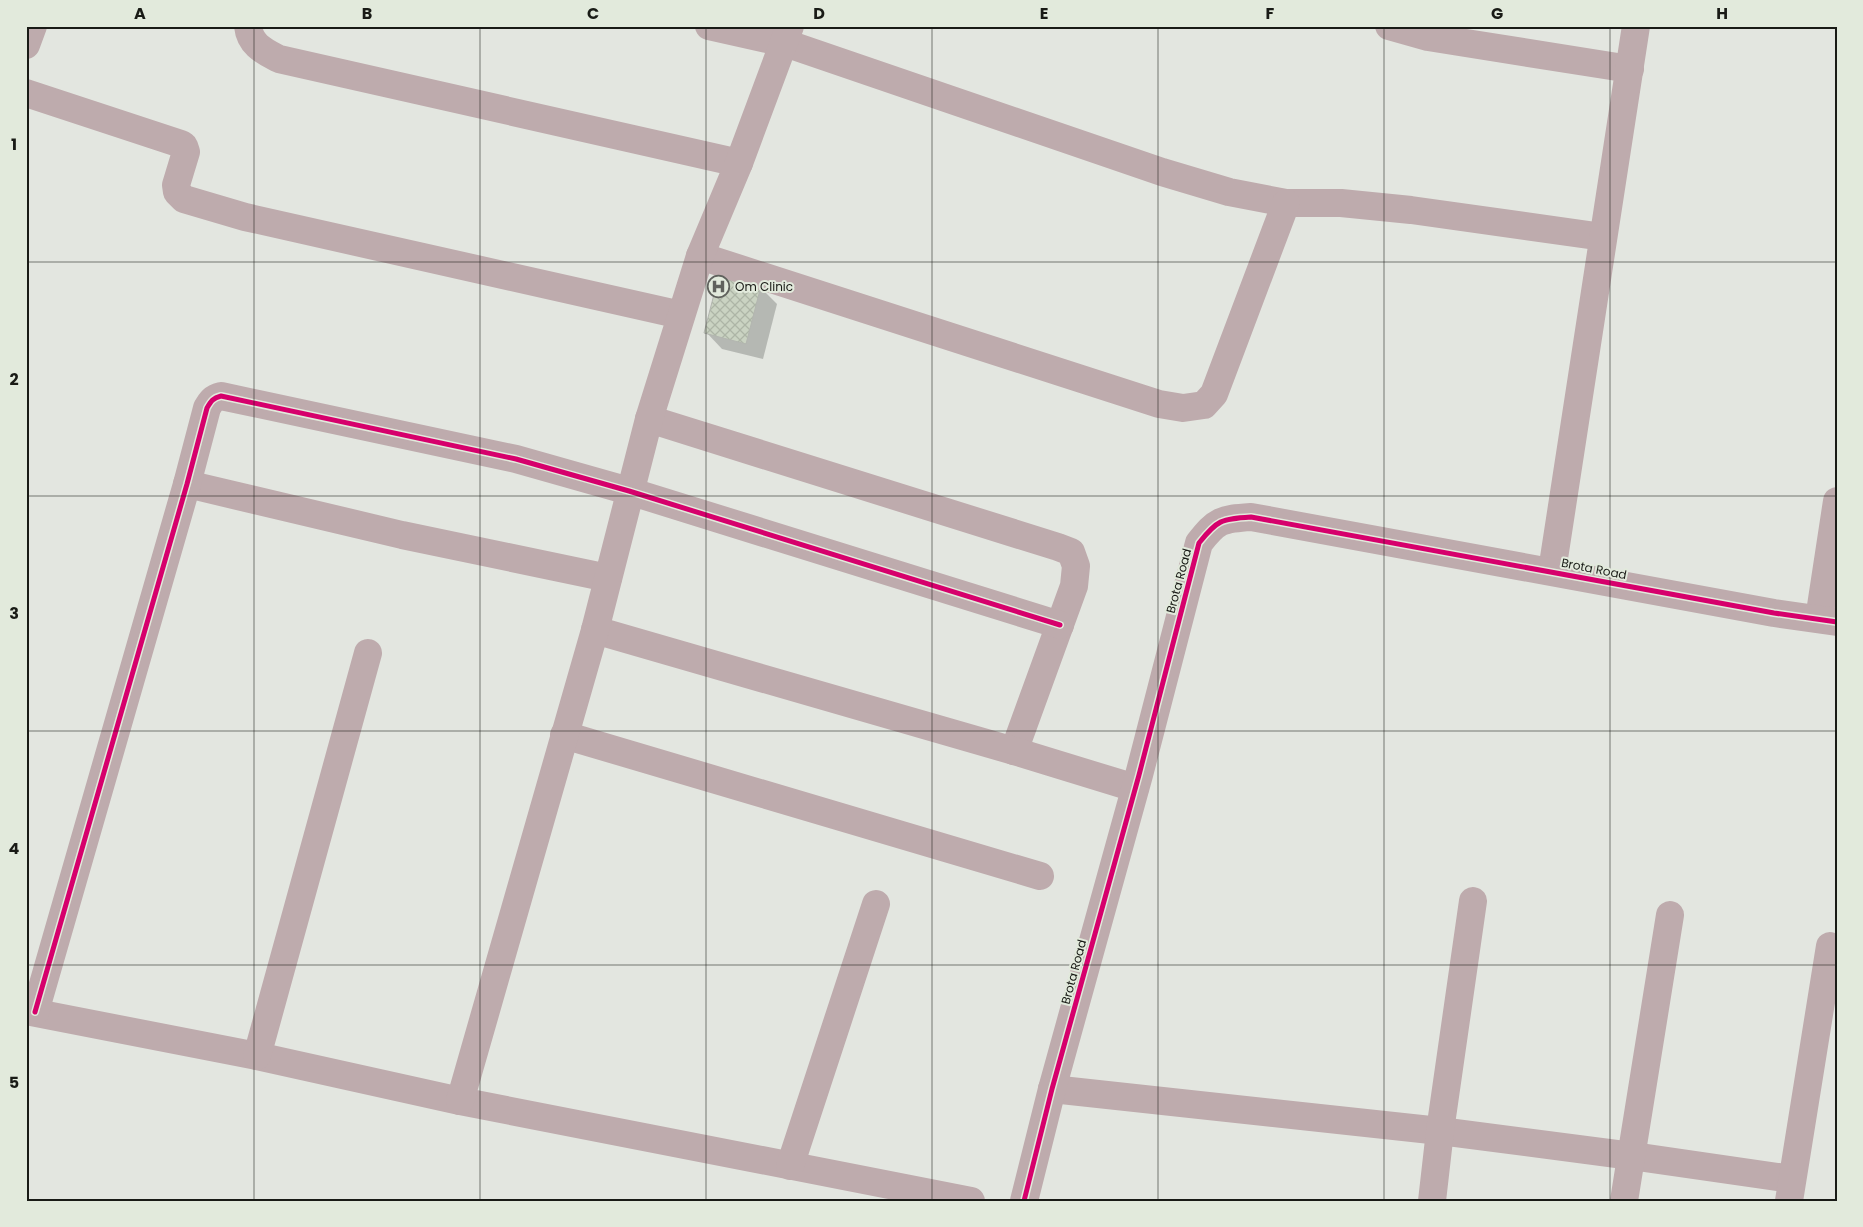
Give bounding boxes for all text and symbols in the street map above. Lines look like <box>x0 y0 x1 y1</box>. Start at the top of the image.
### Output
text: A <box>134 2 146 25</box>
text: B <box>362 2 372 25</box>
text: C <box>587 2 599 25</box>
text: D <box>813 2 825 25</box>
text: E <box>1040 2 1048 25</box>
text: F <box>1266 2 1275 25</box>
text: G <box>1491 2 1503 25</box>
text: H <box>1716 2 1728 25</box>
text: 1 <box>11 133 17 156</box>
hospital icon: Om Clinic <box>707 275 731 299</box>
place label: Om Clinic <box>735 278 793 295</box>
text: 2 <box>9 368 19 391</box>
street label: Brota Road <box>1162 547 1195 615</box>
street label: Brota Road <box>1560 554 1628 583</box>
text: 3 <box>9 602 19 625</box>
text: 4 <box>9 837 20 860</box>
street label: Brota Road <box>1057 938 1090 1006</box>
text: 5 <box>9 1071 19 1094</box>

